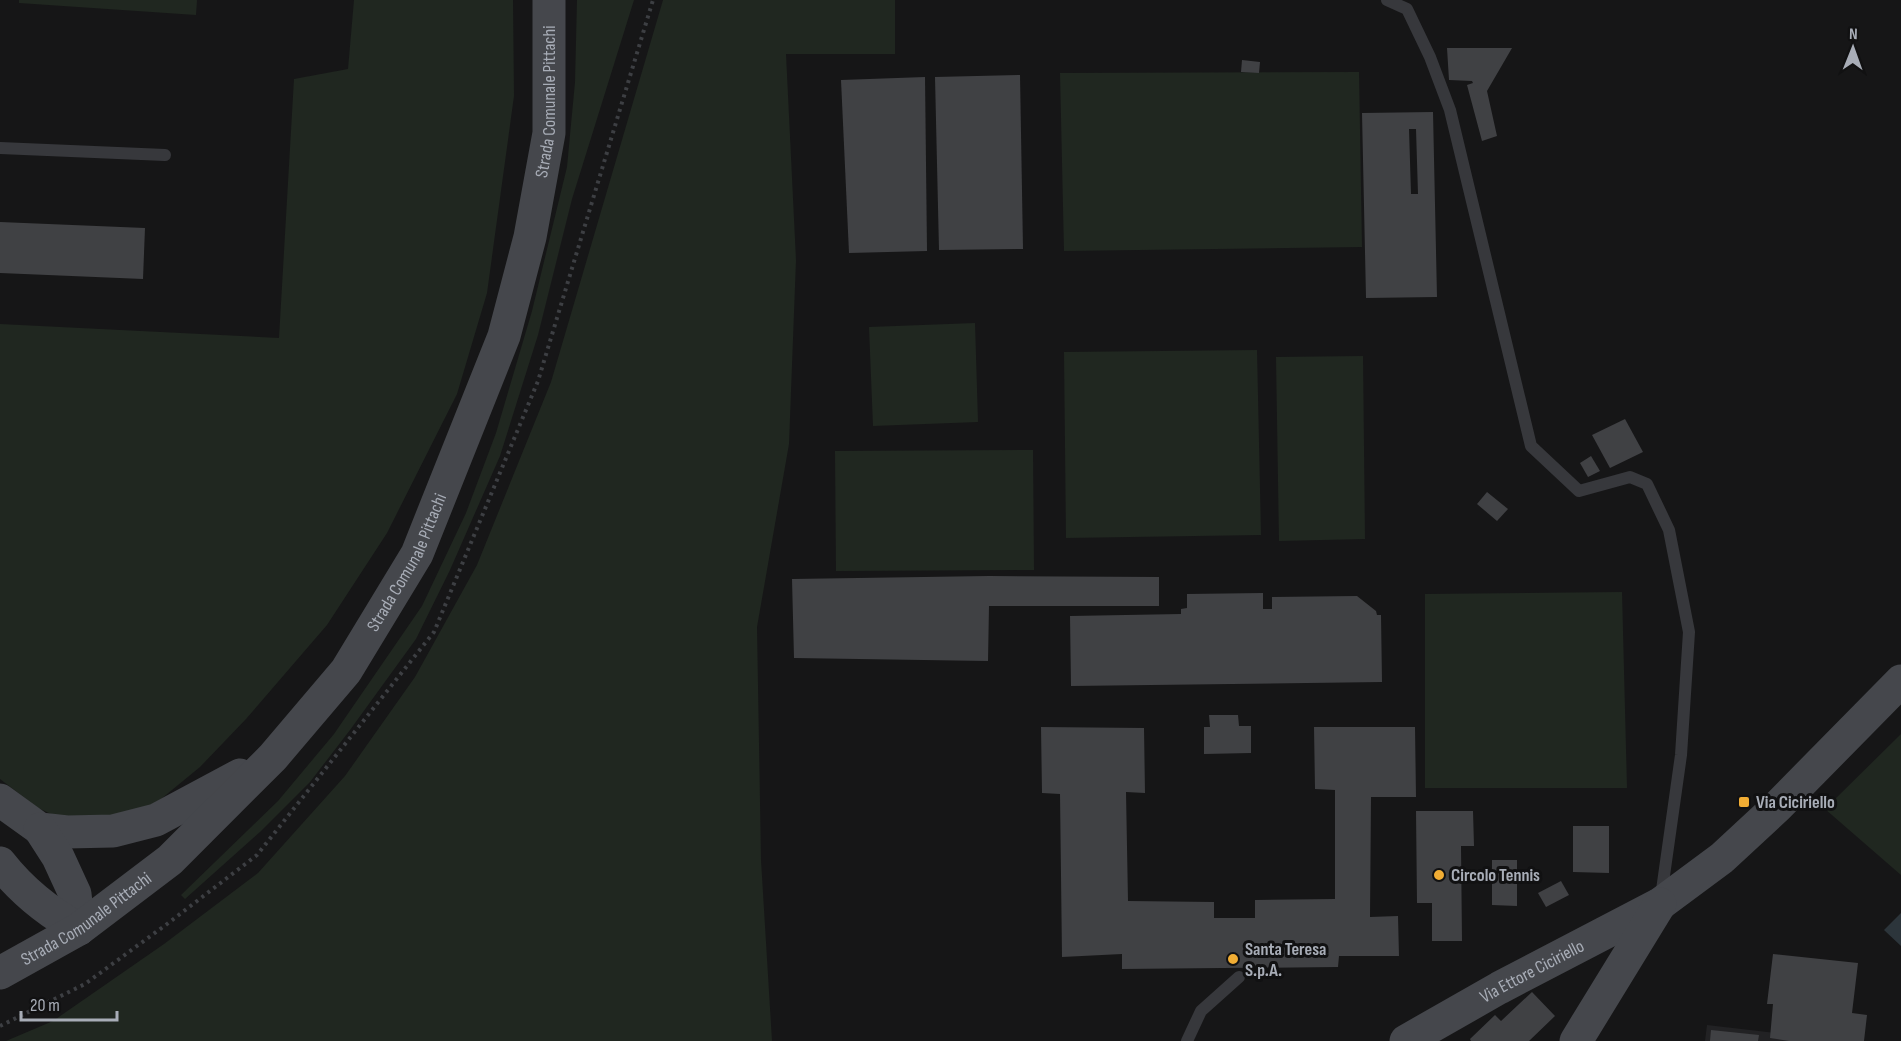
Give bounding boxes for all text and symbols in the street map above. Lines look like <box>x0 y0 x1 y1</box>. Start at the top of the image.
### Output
north arrow <box>1823 18 1883 78</box>
street label: Strada Comunale Pittachi <box>531 25 560 179</box>
text: N <box>1849 25 1858 44</box>
street label: Strada Comunale Pittachi <box>363 490 451 635</box>
place label: Via Ciciriello <box>1756 792 1835 813</box>
marker: Via Ciciriello <box>1737 795 1751 809</box>
place label: Circolo Tennis <box>1451 865 1540 886</box>
street label: Strada Comunale Pittachi <box>18 868 156 970</box>
marker: Circolo Tennis <box>1432 868 1446 882</box>
street label: Via Ettore Ciciriello <box>1476 935 1588 1008</box>
place label: Santa Teresa S.p.A. <box>1245 939 1326 981</box>
marker: Santa Teresa S.p.A. <box>1226 952 1240 966</box>
scale bar <box>21 984 117 1022</box>
text: 20 m <box>30 995 60 1016</box>

